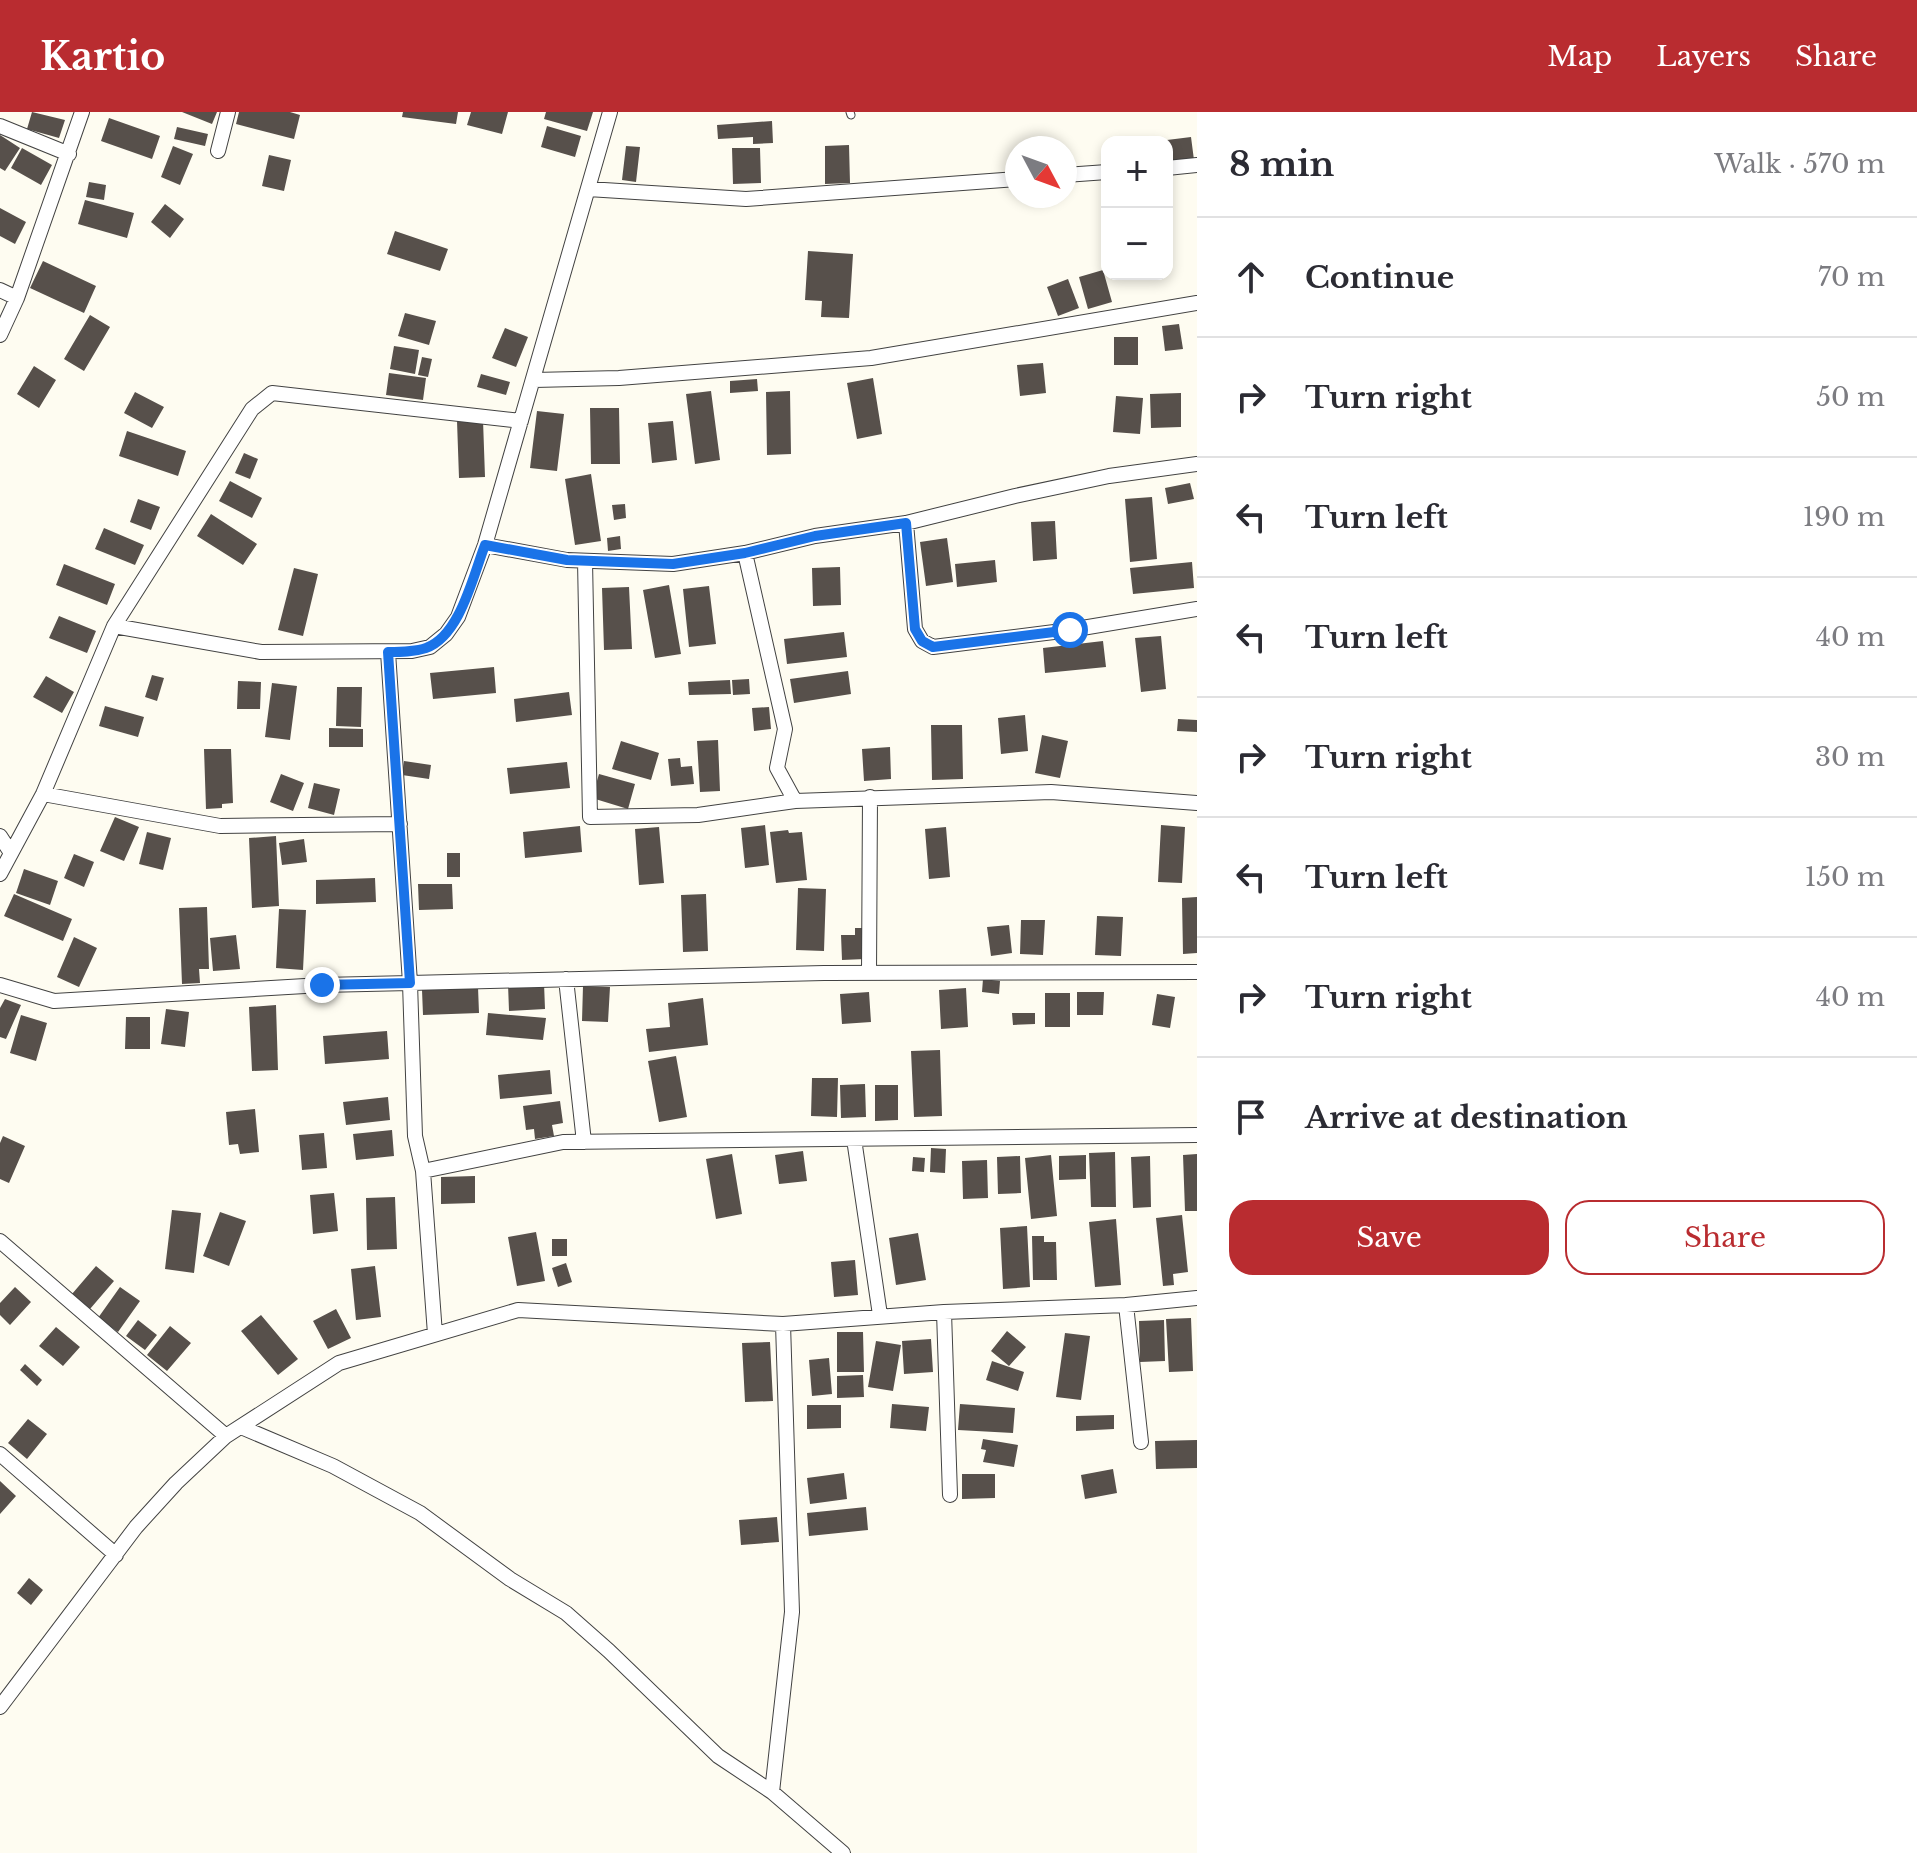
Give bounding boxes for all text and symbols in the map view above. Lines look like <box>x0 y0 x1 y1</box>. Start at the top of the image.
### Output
text: Kartio <box>40 33 165 80</box>
text: Map <box>1547 39 1612 74</box>
text: Layers <box>1656 39 1751 74</box>
text: Share <box>1795 39 1877 74</box>
north arrow <box>1005 136 1077 208</box>
map controls <box>1101 136 1173 280</box>
button: + <box>1101 136 1173 208</box>
text: 8 min <box>1229 143 1334 185</box>
text: Walk · 570 m <box>1714 148 1885 180</box>
button: − <box>1101 208 1173 280</box>
icon: ahead <box>1229 255 1273 299</box>
text: Continue <box>1305 259 1454 296</box>
text: 70 m <box>1818 261 1885 293</box>
icon: right <box>1229 375 1273 419</box>
text: Turn right <box>1305 379 1472 416</box>
text: 50 m <box>1816 381 1885 413</box>
icon: left <box>1229 495 1273 539</box>
text: Turn left <box>1305 499 1448 536</box>
text: 190 m <box>1803 501 1885 533</box>
route start <box>1052 612 1088 648</box>
icon: left <box>1229 615 1273 659</box>
text: Turn left <box>1305 619 1448 656</box>
text: 40 m <box>1816 621 1885 653</box>
icon: right <box>1229 735 1273 779</box>
text: Turn right <box>1305 739 1472 776</box>
text: 30 m <box>1815 741 1885 773</box>
icon: left <box>1229 855 1273 899</box>
text: Turn left <box>1305 859 1448 896</box>
text: 150 m <box>1805 861 1885 893</box>
route end <box>304 967 340 1003</box>
icon: right <box>1229 975 1273 1019</box>
text: Turn right <box>1305 979 1472 1016</box>
text: 40 m <box>1816 981 1885 1013</box>
icon: arrive <box>1229 1095 1273 1139</box>
text: Arrive at destination <box>1305 1099 1628 1136</box>
button: Save <box>1229 1200 1549 1275</box>
button: Share <box>1565 1200 1885 1275</box>

